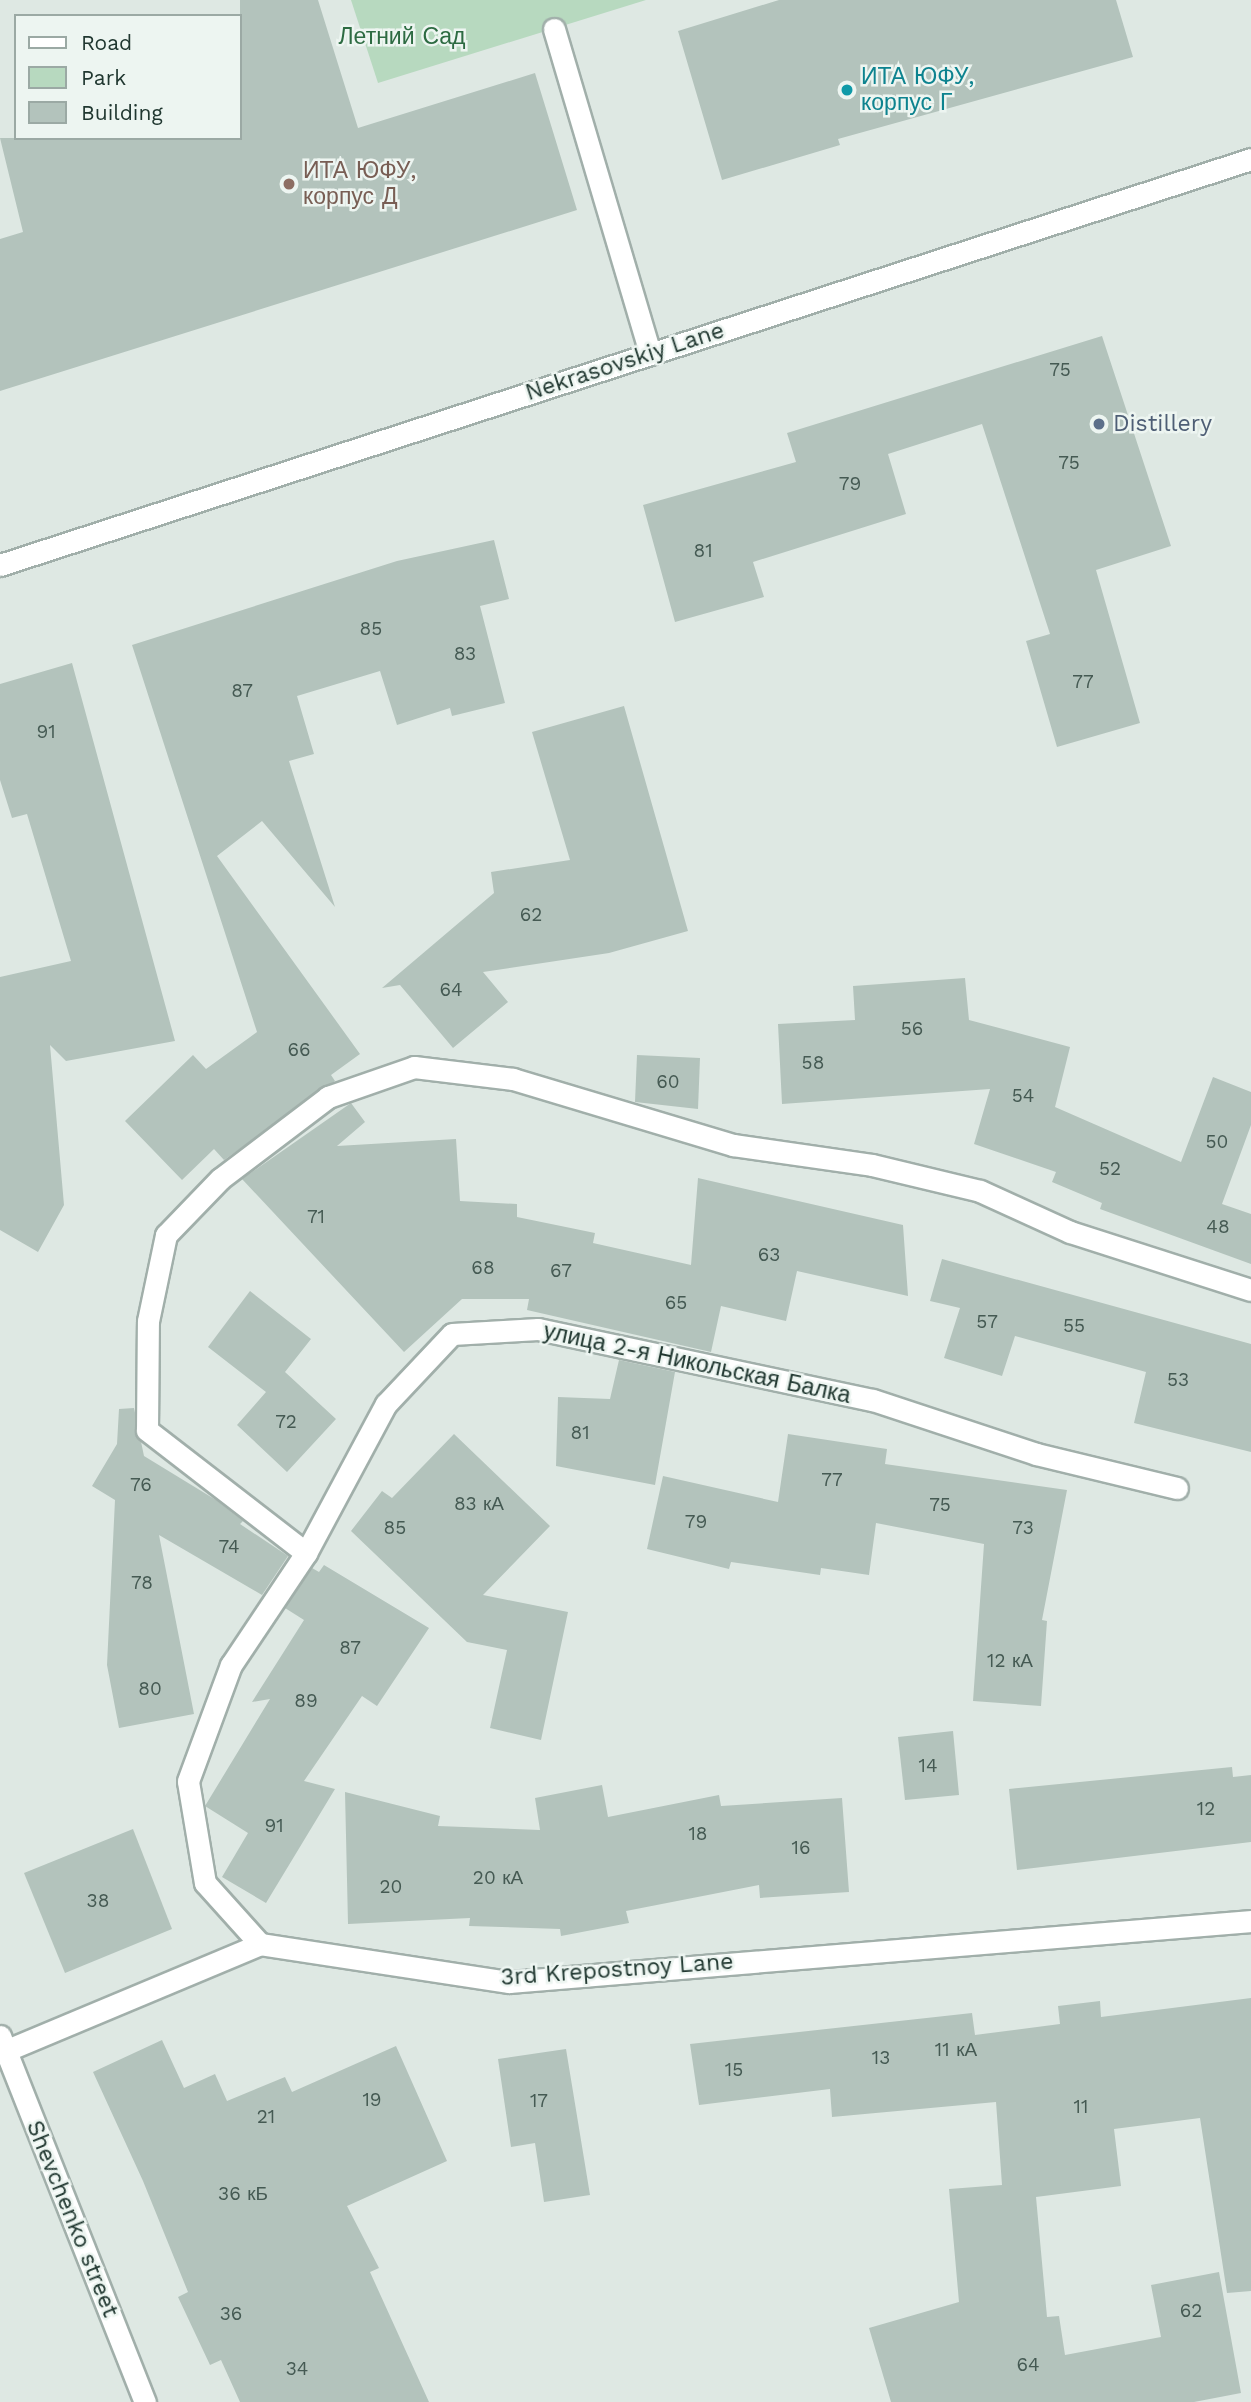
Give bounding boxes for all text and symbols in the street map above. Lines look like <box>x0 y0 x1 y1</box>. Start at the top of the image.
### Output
legend <box>14 14 242 140</box>
park label: Летний Сад <box>339 23 465 51</box>
text: Road <box>81 30 132 55</box>
place label: ИТА ЮФУ, корпус Г <box>861 63 974 117</box>
text: Park <box>81 65 126 90</box>
marker: ИТА ЮФУ, корпус Г <box>839 82 855 98</box>
text: Building <box>81 100 163 125</box>
place label: ИТА ЮФУ, корпус Д <box>303 157 416 211</box>
marker: ИТА ЮФУ, корпус Д <box>281 176 297 192</box>
street label: Nekrasovskiy Lane <box>522 317 728 407</box>
house number: 75 <box>1049 359 1071 381</box>
place label: Distillery <box>1113 410 1212 438</box>
marker: Distillery <box>1091 416 1107 432</box>
house number: 75 <box>1058 452 1080 474</box>
house number: 79 <box>839 473 861 495</box>
house number: 81 <box>693 540 713 562</box>
house number: 85 <box>360 618 382 640</box>
house number: 83 <box>454 643 476 665</box>
house number: 77 <box>1072 671 1094 693</box>
house number: 87 <box>231 680 253 702</box>
house number: 91 <box>36 721 56 743</box>
house number: 62 <box>520 904 542 926</box>
house number: 64 <box>439 979 463 1001</box>
house number: 56 <box>901 1018 923 1040</box>
house number: 66 <box>287 1039 311 1061</box>
house number: 58 <box>802 1052 824 1074</box>
house number: 60 <box>656 1071 680 1093</box>
house number: 54 <box>1012 1085 1034 1107</box>
house number: 50 <box>1206 1131 1228 1153</box>
house number: 52 <box>1099 1158 1121 1180</box>
house number: 71 <box>307 1206 325 1228</box>
house number: 48 <box>1206 1216 1230 1238</box>
house number: 63 <box>758 1244 780 1266</box>
house number: 68 <box>471 1257 495 1279</box>
house number: 67 <box>550 1260 572 1282</box>
house number: 65 <box>665 1292 687 1314</box>
house number: 57 <box>976 1311 998 1333</box>
house number: 55 <box>1063 1315 1085 1337</box>
street label: улица 2-я Никольская Балка <box>541 1318 853 1410</box>
house number: 53 <box>1167 1369 1189 1391</box>
house number: 72 <box>275 1411 297 1433</box>
house number: 81 <box>570 1422 590 1444</box>
house number: 77 <box>821 1469 843 1491</box>
house number: 76 <box>130 1474 152 1496</box>
house number: 83 кА <box>454 1493 504 1515</box>
house number: 75 <box>929 1494 951 1516</box>
house number: 79 <box>685 1511 707 1533</box>
house number: 85 <box>384 1517 406 1539</box>
house number: 73 <box>1012 1517 1034 1539</box>
house number: 74 <box>219 1536 239 1558</box>
house number: 78 <box>131 1572 153 1594</box>
house number: 87 <box>339 1637 361 1659</box>
house number: 12 кА <box>987 1650 1033 1672</box>
house number: 80 <box>138 1678 162 1700</box>
house number: 89 <box>294 1690 318 1712</box>
house number: 14 <box>918 1755 938 1777</box>
house number: 12 <box>1197 1798 1215 1820</box>
house number: 91 <box>264 1815 284 1837</box>
house number: 18 <box>688 1823 708 1845</box>
house number: 16 <box>792 1837 810 1859</box>
house number: 20 кА <box>473 1867 523 1889</box>
house number: 20 <box>380 1876 402 1898</box>
house number: 38 <box>87 1890 109 1912</box>
street label: 3rd Krepostnoy Lane <box>499 1948 735 1992</box>
house number: 11 кА <box>935 2039 977 2061</box>
house number: 13 <box>872 2047 890 2069</box>
house number: 15 <box>725 2059 743 2081</box>
house number: 19 <box>362 2089 382 2111</box>
house number: 17 <box>530 2090 548 2112</box>
house number: 11 <box>1074 2096 1088 2118</box>
house number: 21 <box>257 2106 275 2128</box>
street label: Shevchenko street <box>20 2117 124 2321</box>
house number: 36 кБ <box>218 2183 268 2205</box>
house number: 62 <box>1180 2300 1202 2322</box>
house number: 36 <box>220 2303 242 2325</box>
house number: 64 <box>1016 2354 1040 2376</box>
house number: 34 <box>286 2358 308 2380</box>

